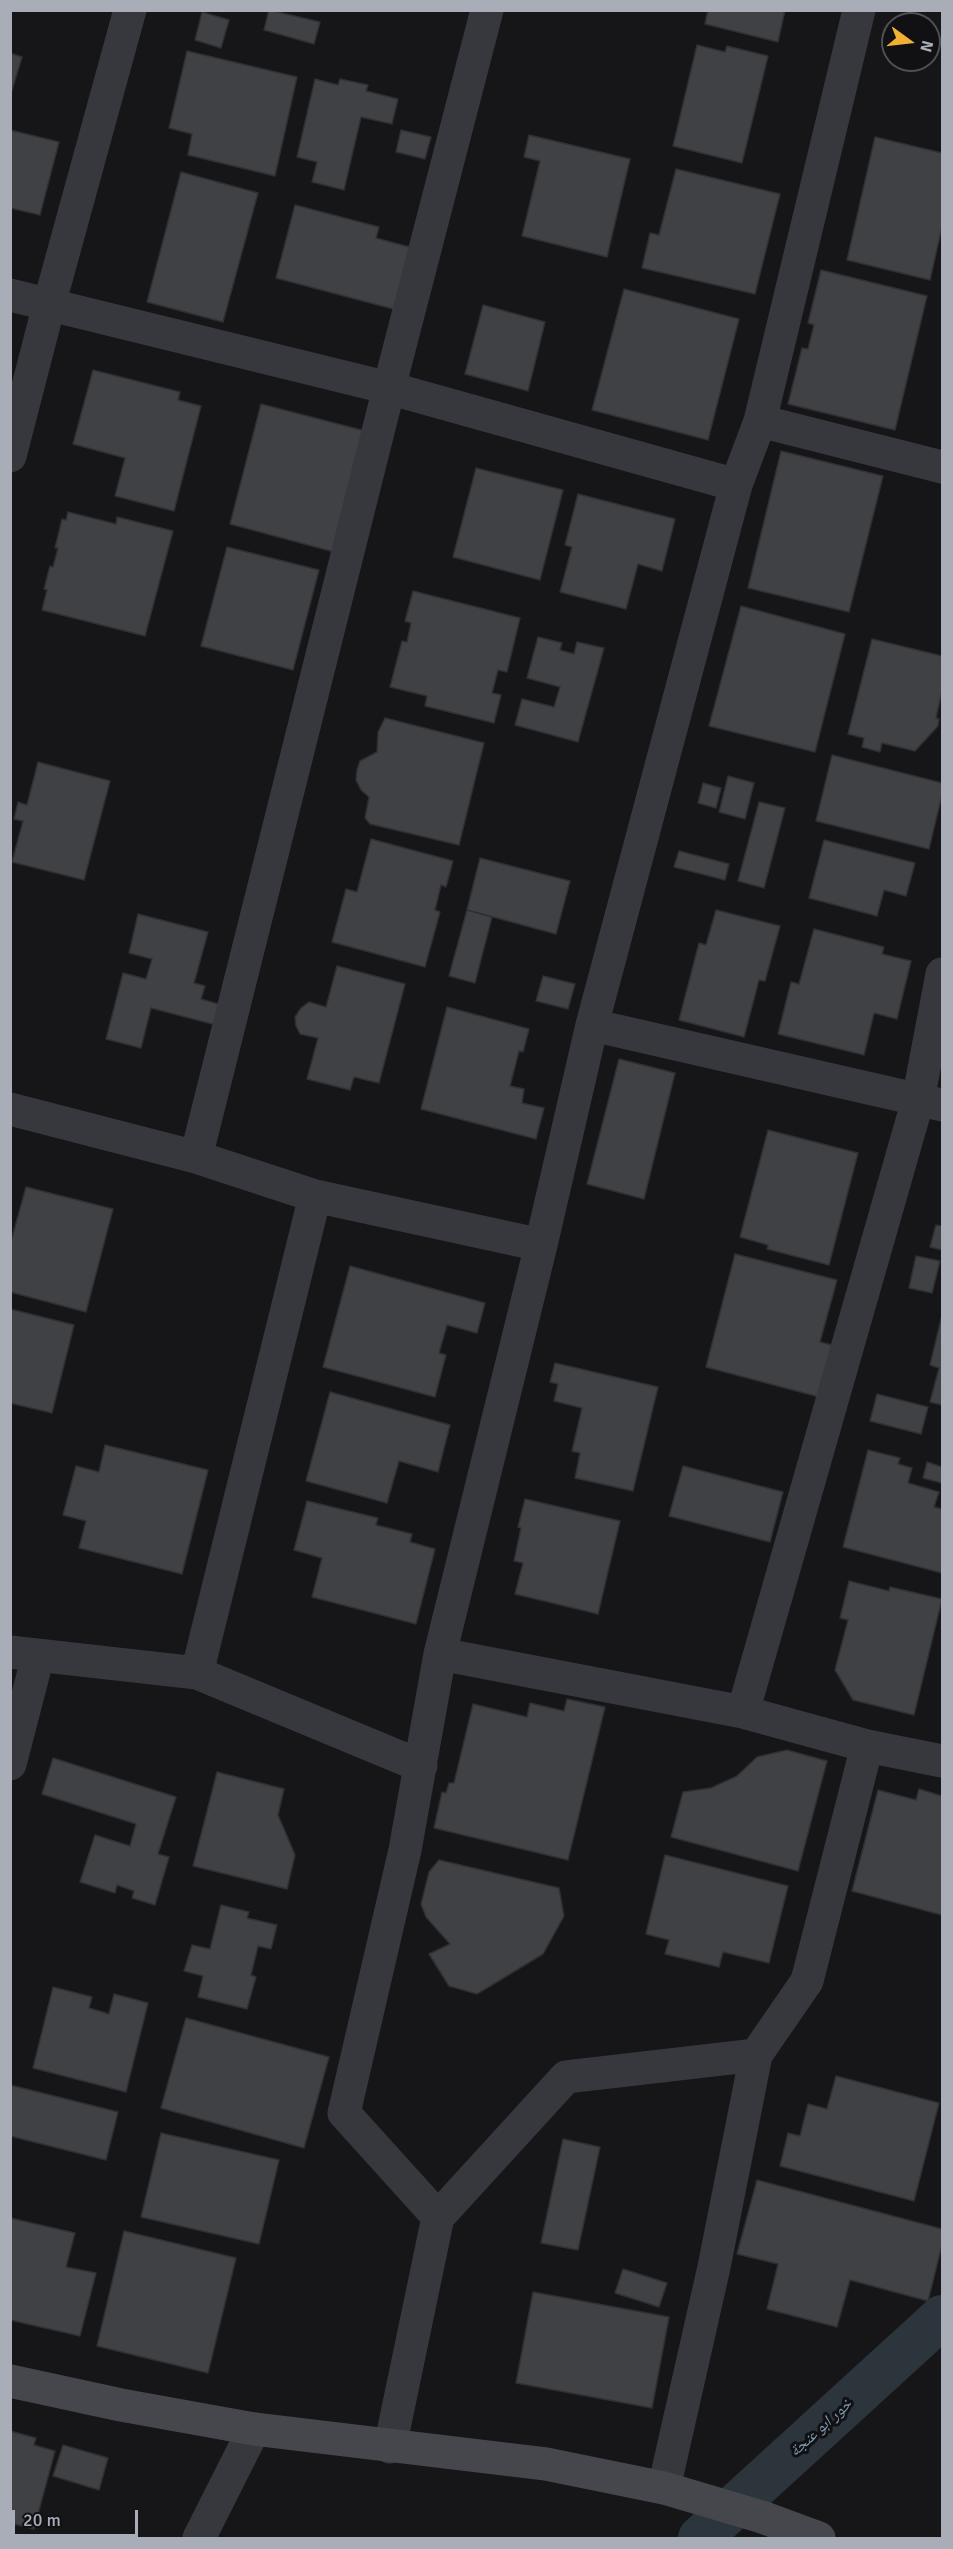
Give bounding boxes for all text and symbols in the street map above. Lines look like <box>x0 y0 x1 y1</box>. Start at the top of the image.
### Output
north arrow <box>881 12 941 72</box>
text: N <box>915 38 938 54</box>
water label: خور ابو عنجة <box>786 2395 856 2461</box>
scale bar <box>15 2498 141 2536</box>
text: 20 m <box>23 2509 61 2531</box>

